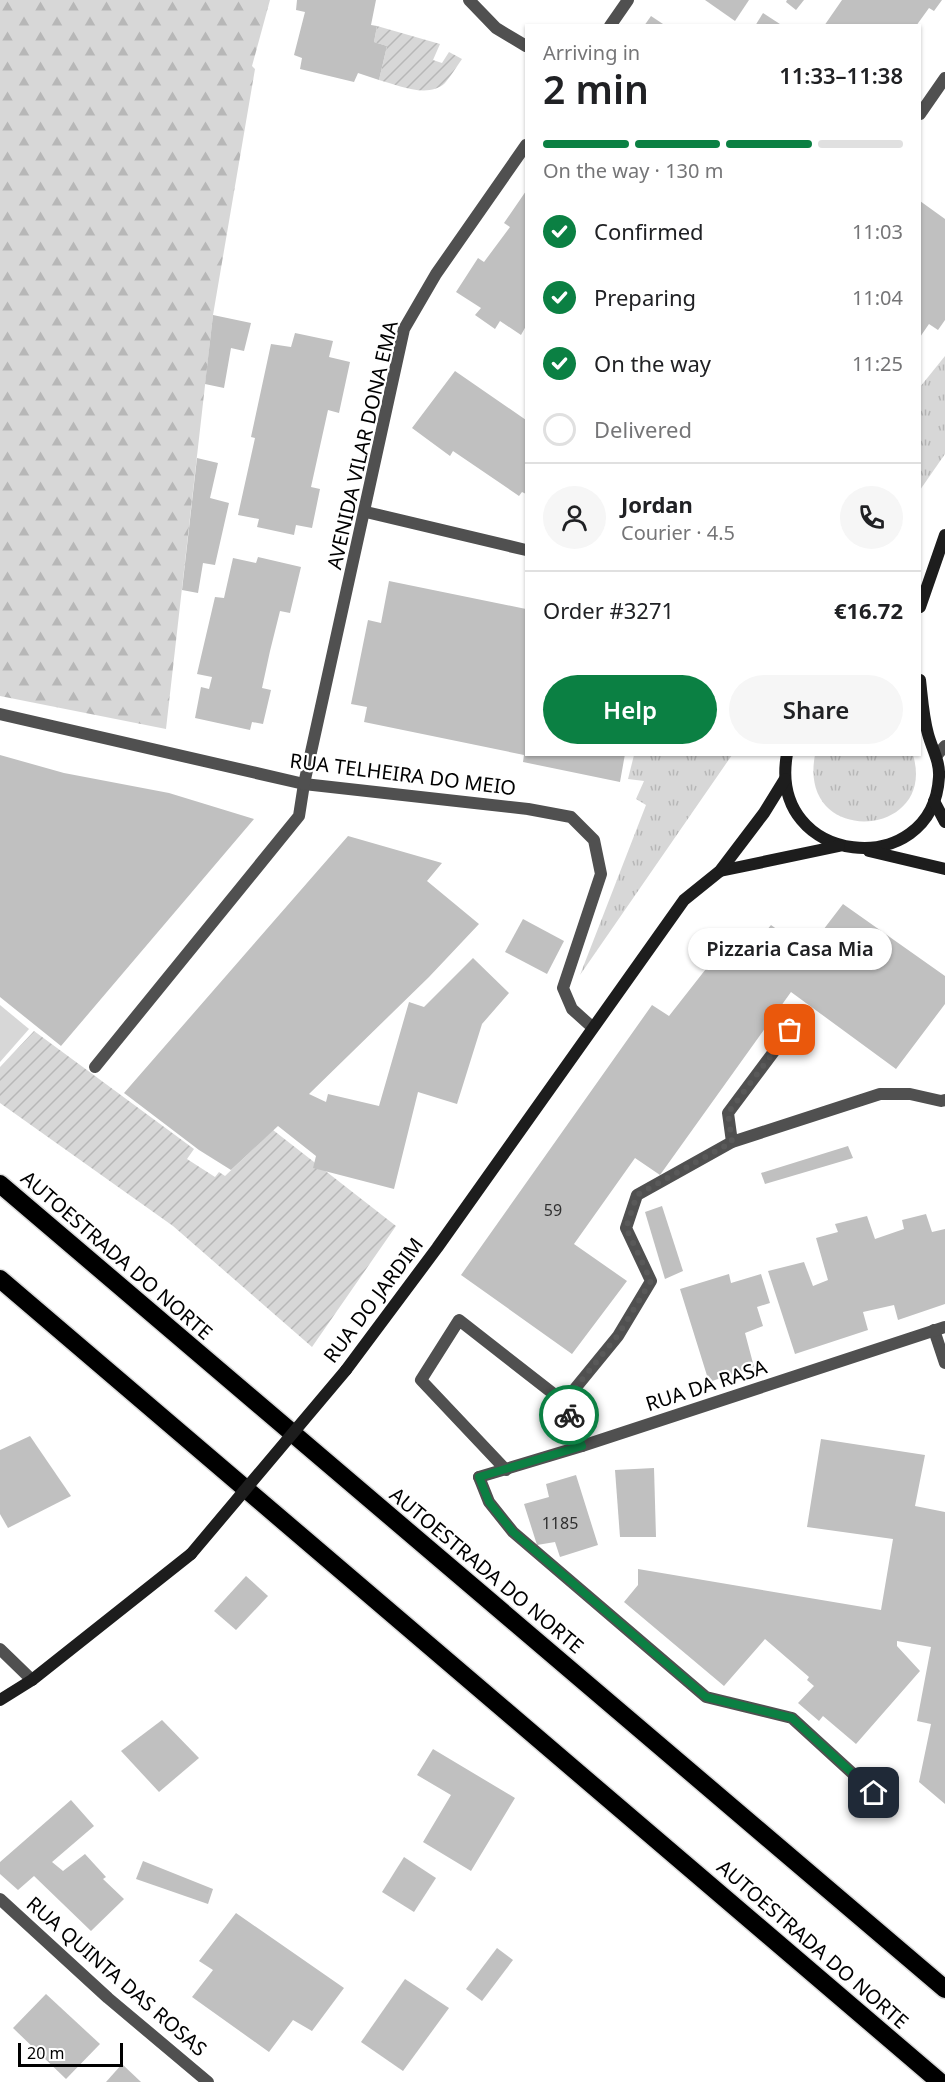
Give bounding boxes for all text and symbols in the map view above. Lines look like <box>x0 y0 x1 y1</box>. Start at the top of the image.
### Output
text: Arriving in <box>543 39 640 66</box>
text: 11:33–11:38 <box>779 60 903 90</box>
text: 2 min <box>543 62 649 115</box>
text: On the way · 130 m <box>543 157 723 184</box>
icon: check <box>543 215 576 248</box>
text: Confirmed <box>594 216 704 246</box>
text: 11:03 <box>852 218 903 245</box>
icon: check <box>543 281 576 314</box>
text: Preparing <box>594 282 696 312</box>
text: 11:04 <box>852 284 903 311</box>
street label: AVENIDA VILAR DONA EMA <box>320 318 404 572</box>
icon: check <box>543 347 576 380</box>
text: On the way <box>594 348 711 378</box>
text: 11:25 <box>852 350 903 377</box>
text: Delivered <box>594 414 692 444</box>
button: person <box>543 486 606 549</box>
button: phone <box>840 486 903 549</box>
text: Jordan <box>621 489 693 519</box>
text: Courier · 4.5 <box>621 519 735 546</box>
text: Order #3271 <box>543 595 674 625</box>
text: €16.72 <box>834 595 903 625</box>
button: Help <box>543 675 717 744</box>
button: Share <box>729 675 903 744</box>
street label: RUA TELHEIRA DO MEIO <box>288 747 518 801</box>
callout: Pizzaria Casa Mia <box>688 928 892 970</box>
text: Pizzaria Casa Mia <box>706 935 874 962</box>
pin <box>764 1004 815 1055</box>
icon: bag <box>773 1013 806 1046</box>
street label: AUTOESTRADA DO NORTE <box>16 1164 218 1346</box>
house number: 59 <box>544 1199 562 1221</box>
street label: RUA DO JARDIM <box>317 1232 429 1368</box>
street label: RUA DA RASA <box>642 1353 770 1417</box>
courier <box>539 1385 599 1445</box>
icon: bike <box>553 1399 586 1432</box>
street label: AUTOESTRADA DO NORTE <box>384 1481 590 1659</box>
house number: 1185 <box>542 1512 578 1534</box>
pin <box>848 1767 899 1818</box>
icon: home <box>857 1776 890 1809</box>
street label: AUTOESTRADA DO NORTE <box>712 1853 914 2035</box>
street label: RUA QUINTA DAS ROSAS <box>21 1890 213 2062</box>
scale bar <box>18 2040 123 2068</box>
text: 20 m <box>27 2042 64 2064</box>

